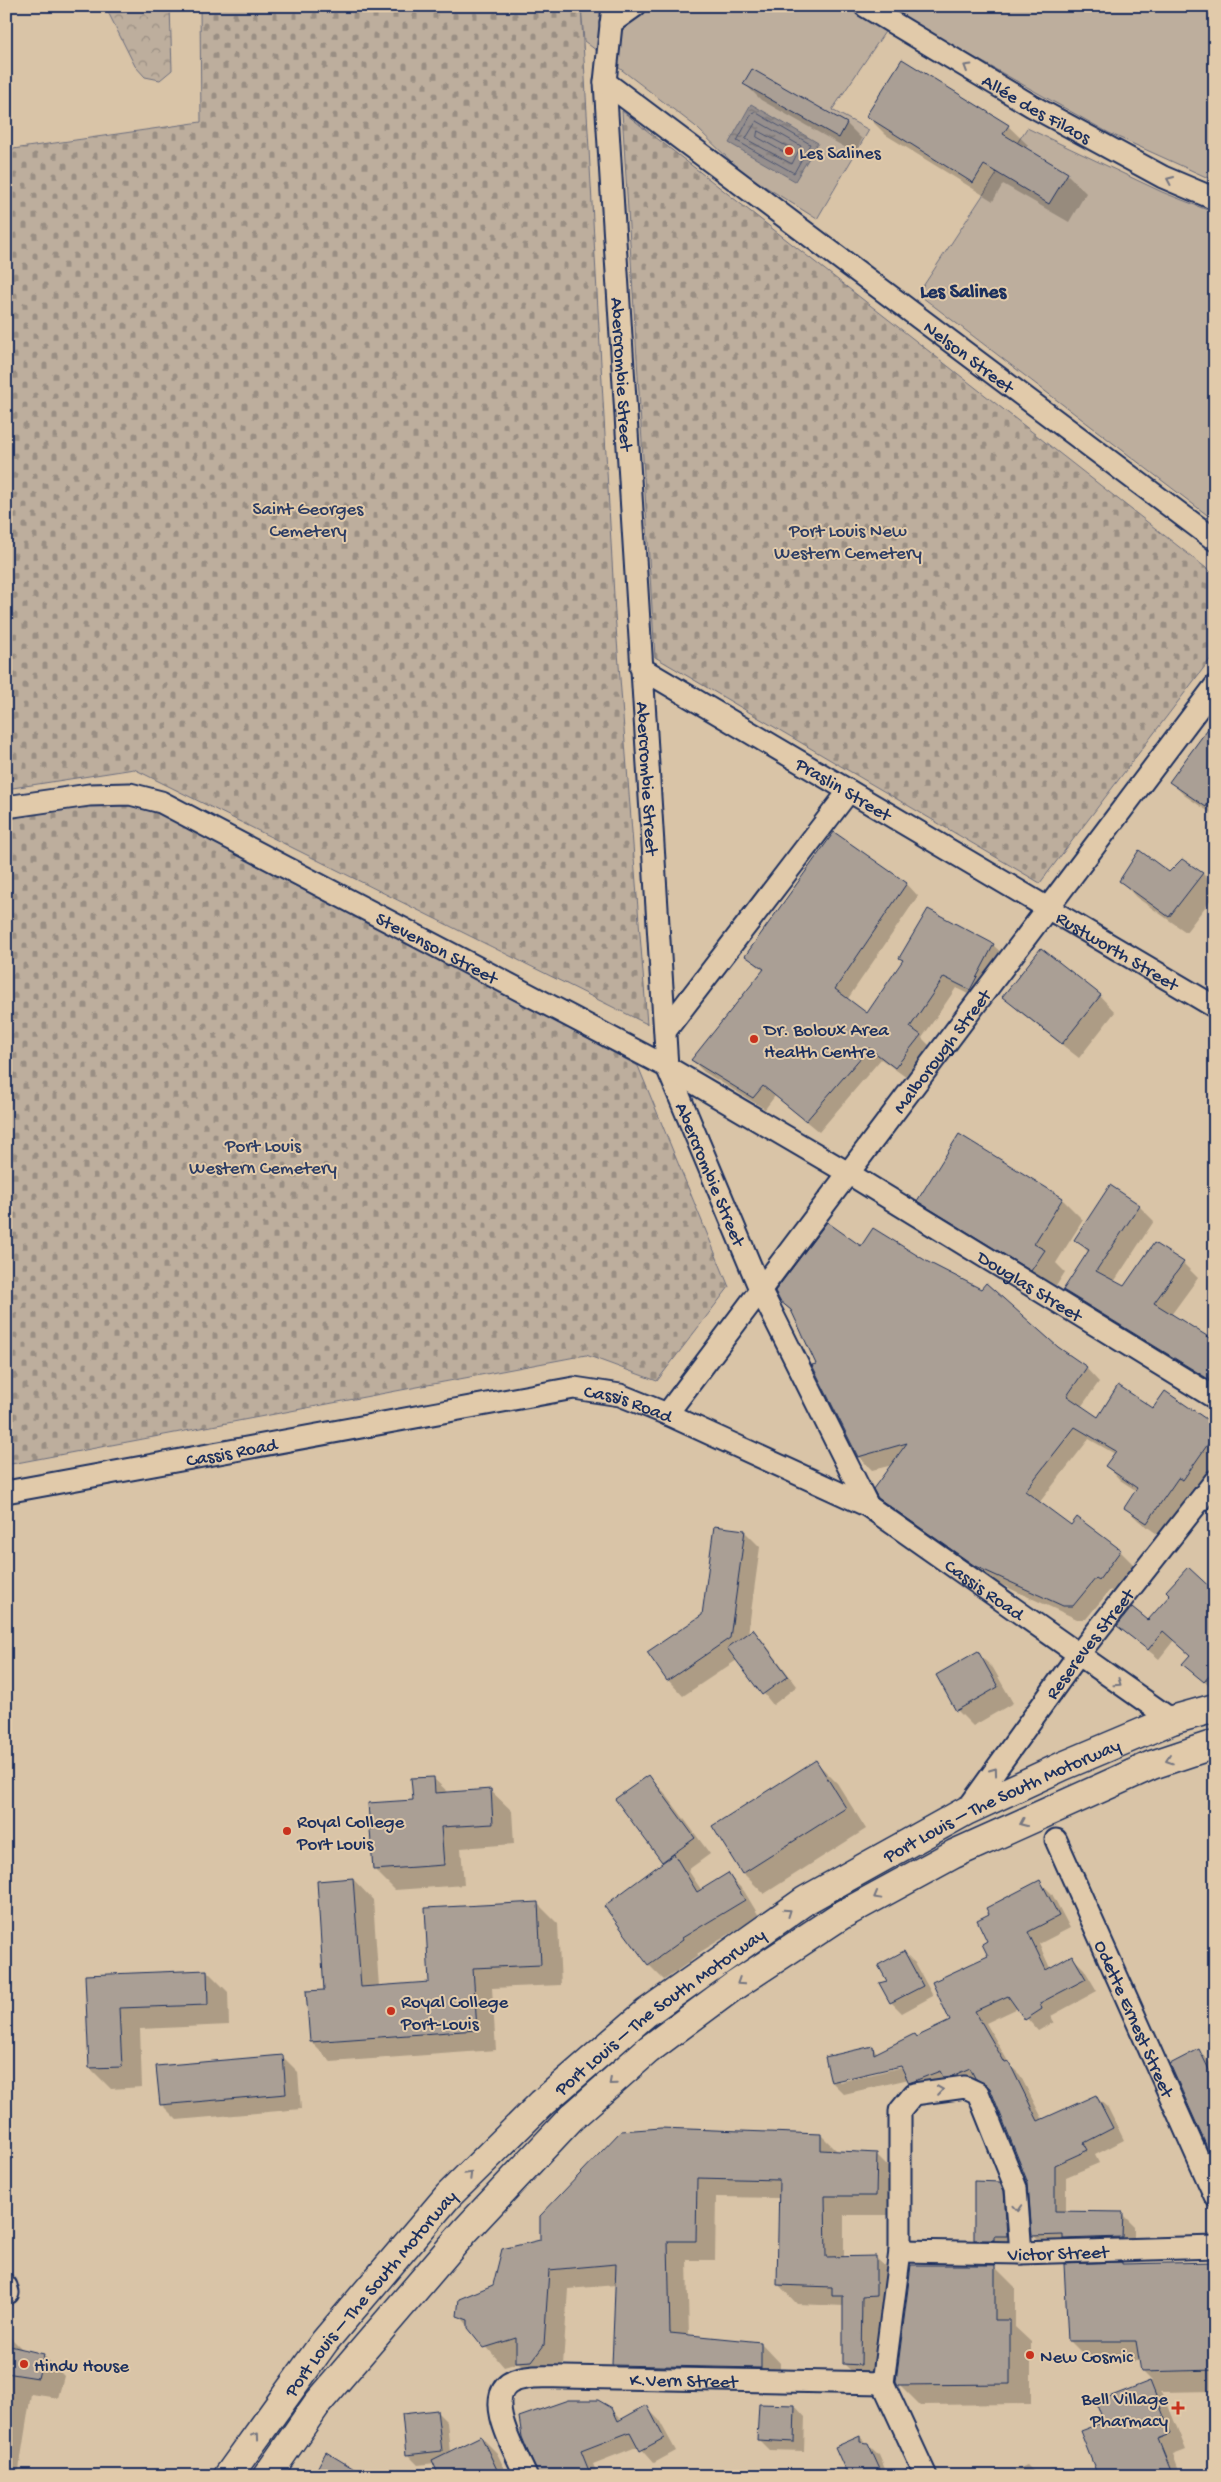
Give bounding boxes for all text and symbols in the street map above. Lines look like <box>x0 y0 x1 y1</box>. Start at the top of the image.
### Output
one-way arrow <box>963 63 972 73</box>
street label: Allée des Filaos <box>977 71 1095 151</box>
place label: Les Salines <box>799 143 882 166</box>
marker: Les Salines <box>783 145 795 157</box>
one-way arrow <box>1166 175 1175 186</box>
district label: Les Salines <box>920 282 1008 305</box>
street label: Abercrombie Street <box>604 297 636 454</box>
street label: Nelson Street <box>918 317 1019 401</box>
park label: Saint Georges Cemetery <box>253 499 364 544</box>
park label: Port Louis New Western Cemetery <box>774 521 923 566</box>
street label: Abercrombie Street <box>629 701 662 858</box>
street label: Praslin Street <box>790 753 896 829</box>
street label: Stevenson Street <box>371 908 503 992</box>
street label: Rustworth Street <box>1051 908 1184 999</box>
street label: Malborough Street <box>889 984 999 1119</box>
place label: Dr. Boloux Area Health Centre <box>762 1020 890 1065</box>
marker: Dr. Boloux Area Health Centre <box>748 1033 760 1045</box>
street label: Abercrombie Street <box>668 1100 750 1252</box>
park label: Port Louis Western Cemetery <box>189 1136 338 1181</box>
street label: Douglas Street <box>970 1246 1087 1330</box>
street label: Cassis Road <box>582 1382 677 1431</box>
street label: Cassis Road <box>185 1434 281 1474</box>
street label: Cassis Road <box>939 1555 1029 1628</box>
street label: Resereves Street <box>1042 1583 1142 1705</box>
one-way arrow <box>1112 1677 1121 1686</box>
street label: Port Louis – The South Motorway <box>879 1735 1125 1870</box>
one-way arrow <box>1165 1754 1173 1764</box>
one-way arrow <box>988 1767 997 1777</box>
place label: Royal College Port Louis <box>296 1812 405 1857</box>
one-way arrow <box>1019 1817 1028 1828</box>
marker: Royal College Port Louis <box>281 1825 293 1837</box>
one-way arrow <box>874 1890 883 1900</box>
one-way arrow <box>782 1910 791 1918</box>
street label: Port Louis – The South Motorway <box>550 1924 771 2103</box>
street label: Odette Ernest Street <box>1087 1937 1178 2104</box>
one-way arrow <box>736 1976 745 1985</box>
place label: Royal College Port-Louis <box>400 1992 509 2037</box>
marker: Royal College Port-Louis <box>385 2005 397 2017</box>
one-way arrow <box>608 2076 617 2085</box>
one-way arrow <box>936 2086 944 2096</box>
one-way arrow <box>463 2172 472 2181</box>
street label: Port Louis – The South Motorway <box>280 2186 463 2403</box>
one-way arrow <box>1012 2205 1023 2213</box>
street label: Victor Street <box>1006 2242 1111 2268</box>
place label: New Cosmic <box>1040 2347 1133 2370</box>
marker: New Cosmic <box>1024 2349 1036 2361</box>
place label: Hindu House <box>34 2356 129 2379</box>
marker: Hindu House <box>18 2358 30 2370</box>
street label: K.Vern Street <box>629 2370 740 2395</box>
place label: Bell Village Pharmacy <box>1080 2389 1169 2434</box>
marker: Bell Village Pharmacy <box>1172 2402 1184 2414</box>
one-way arrow <box>250 2432 259 2442</box>

